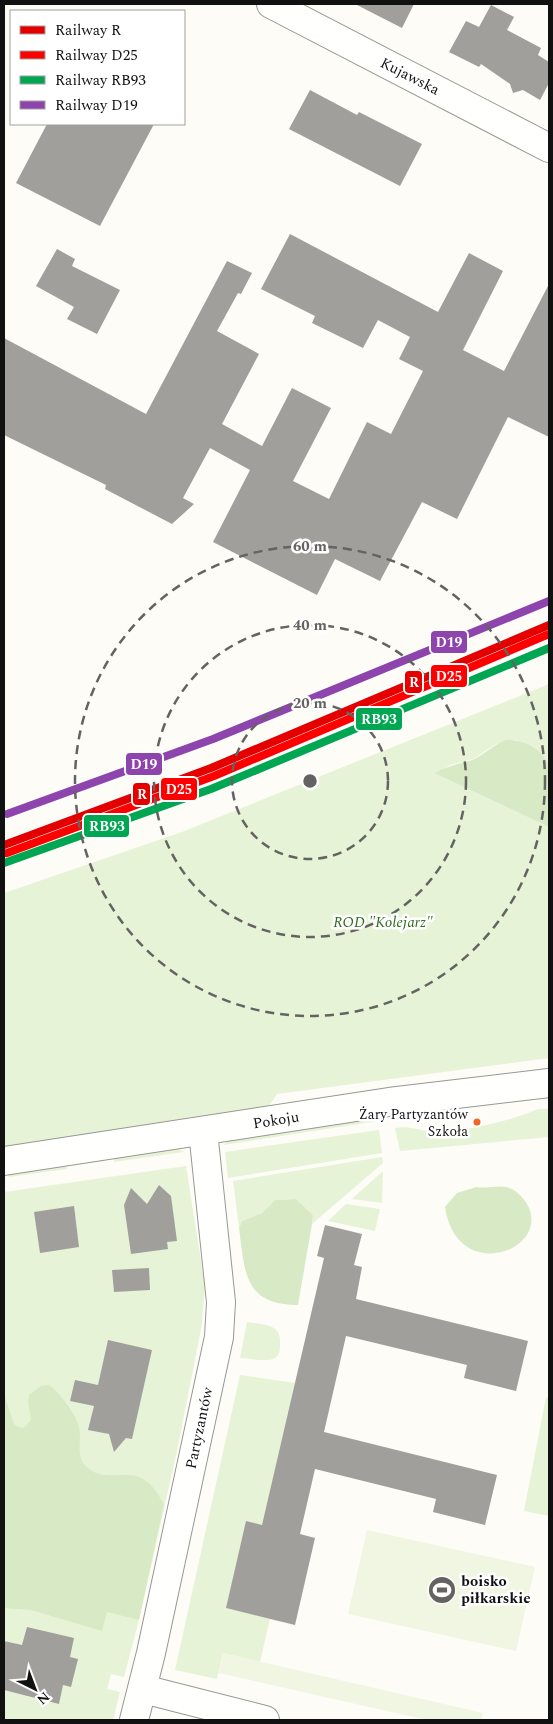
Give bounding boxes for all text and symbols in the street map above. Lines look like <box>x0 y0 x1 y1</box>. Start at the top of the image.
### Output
legend <box>10 10 185 125</box>
text: Railway R <box>55 19 121 42</box>
text: Railway D25 <box>55 44 138 67</box>
street label: Kujawska <box>376 52 444 102</box>
text: Railway RB93 <box>55 69 146 92</box>
text: Railway D19 <box>55 94 138 117</box>
text: 60 m <box>293 535 328 558</box>
text: 40 m <box>293 614 328 637</box>
line badge: D19 <box>430 630 468 654</box>
text: D19 <box>436 632 463 653</box>
line badge: D25 <box>430 664 468 688</box>
text: D25 <box>436 666 462 687</box>
line badge: R <box>404 670 423 694</box>
text: R <box>409 672 420 693</box>
text: 20 m <box>293 692 328 715</box>
line badge: RB93 <box>355 707 403 731</box>
text: RB93 <box>361 709 397 730</box>
line badge: D19 <box>125 752 163 776</box>
text: D19 <box>131 754 158 775</box>
centre of rings <box>301 772 319 790</box>
line badge: D25 <box>160 777 198 801</box>
text: D25 <box>166 779 192 800</box>
line badge: R <box>132 782 151 806</box>
text: R <box>137 784 148 805</box>
line badge: RB93 <box>83 814 130 838</box>
text: RB93 <box>89 816 125 837</box>
park label: ROD "Kolejarz" <box>333 911 433 934</box>
place label: Żary Partyzantów Szkoła <box>359 1104 468 1142</box>
street label: Pokoju <box>251 1105 301 1136</box>
marker: Żary Partyzantów Szkoła <box>472 1117 482 1127</box>
street label: Partyzantów <box>180 1384 220 1471</box>
place label: boisko piłkarskie <box>461 1570 531 1610</box>
sports icon: boisko piłkarskie <box>427 1575 457 1605</box>
north arrow <box>10 1664 60 1714</box>
text: N <box>32 1687 55 1710</box>

